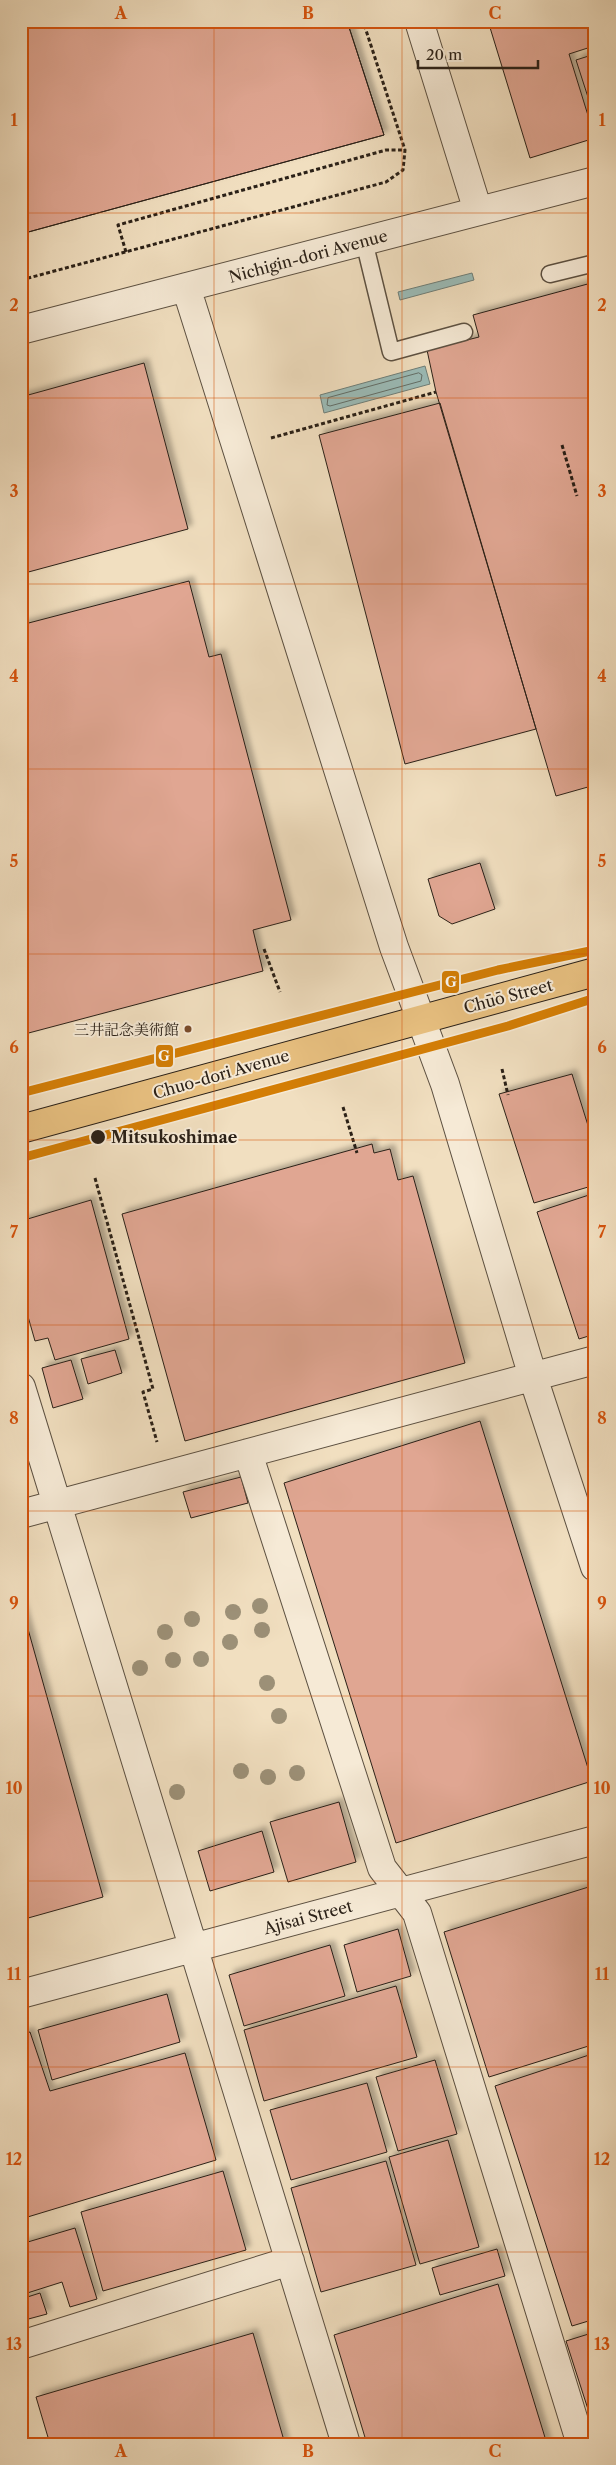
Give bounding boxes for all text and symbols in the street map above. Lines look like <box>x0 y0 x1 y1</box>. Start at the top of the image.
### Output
text: A <box>114 3 128 23</box>
text: B <box>302 3 314 23</box>
text: C <box>489 3 501 23</box>
scale bar <box>418 38 538 70</box>
text: 20 m <box>426 45 462 64</box>
text: 1 <box>10 110 18 130</box>
text: 1 <box>598 110 606 130</box>
street label: Nichigin-dori Avenue <box>226 225 390 287</box>
text: 2 <box>9 295 19 315</box>
text: 2 <box>597 295 607 315</box>
text: 3 <box>9 481 19 501</box>
text: 3 <box>597 481 607 501</box>
text: 4 <box>9 666 19 686</box>
text: 4 <box>597 666 607 686</box>
text: 5 <box>10 851 19 871</box>
text: 5 <box>598 851 607 871</box>
line badge: G <box>441 970 460 994</box>
text: G <box>445 973 457 991</box>
street label: Chūō Street <box>461 974 555 1017</box>
place label: 三井記念美術館 <box>74 1020 179 1039</box>
marker: 三井記念美術館 <box>183 1024 193 1034</box>
text: 6 <box>9 1037 19 1057</box>
text: 6 <box>597 1037 607 1057</box>
line badge: G <box>155 1044 174 1068</box>
street label: Chuo-dori Avenue <box>150 1045 292 1103</box>
text: G <box>158 1047 170 1065</box>
place label: Mitsukoshimae <box>111 1127 238 1147</box>
marker: Mitsukoshimae <box>89 1128 107 1146</box>
text: 7 <box>10 1222 19 1242</box>
text: 7 <box>598 1222 607 1242</box>
text: 8 <box>9 1408 19 1428</box>
text: 8 <box>597 1408 607 1428</box>
text: 9 <box>9 1593 19 1613</box>
text: 9 <box>597 1593 607 1613</box>
text: 10 <box>5 1778 23 1798</box>
text: 10 <box>593 1778 611 1798</box>
street label: Ajisai Street <box>260 1895 355 1939</box>
text: 11 <box>7 1964 22 1984</box>
text: 11 <box>595 1964 610 1984</box>
text: 12 <box>6 2149 22 2169</box>
text: 12 <box>594 2149 610 2169</box>
text: 13 <box>6 2334 22 2354</box>
text: 13 <box>594 2334 610 2354</box>
text: A <box>114 2441 128 2461</box>
text: B <box>302 2441 314 2461</box>
text: C <box>489 2441 501 2461</box>

